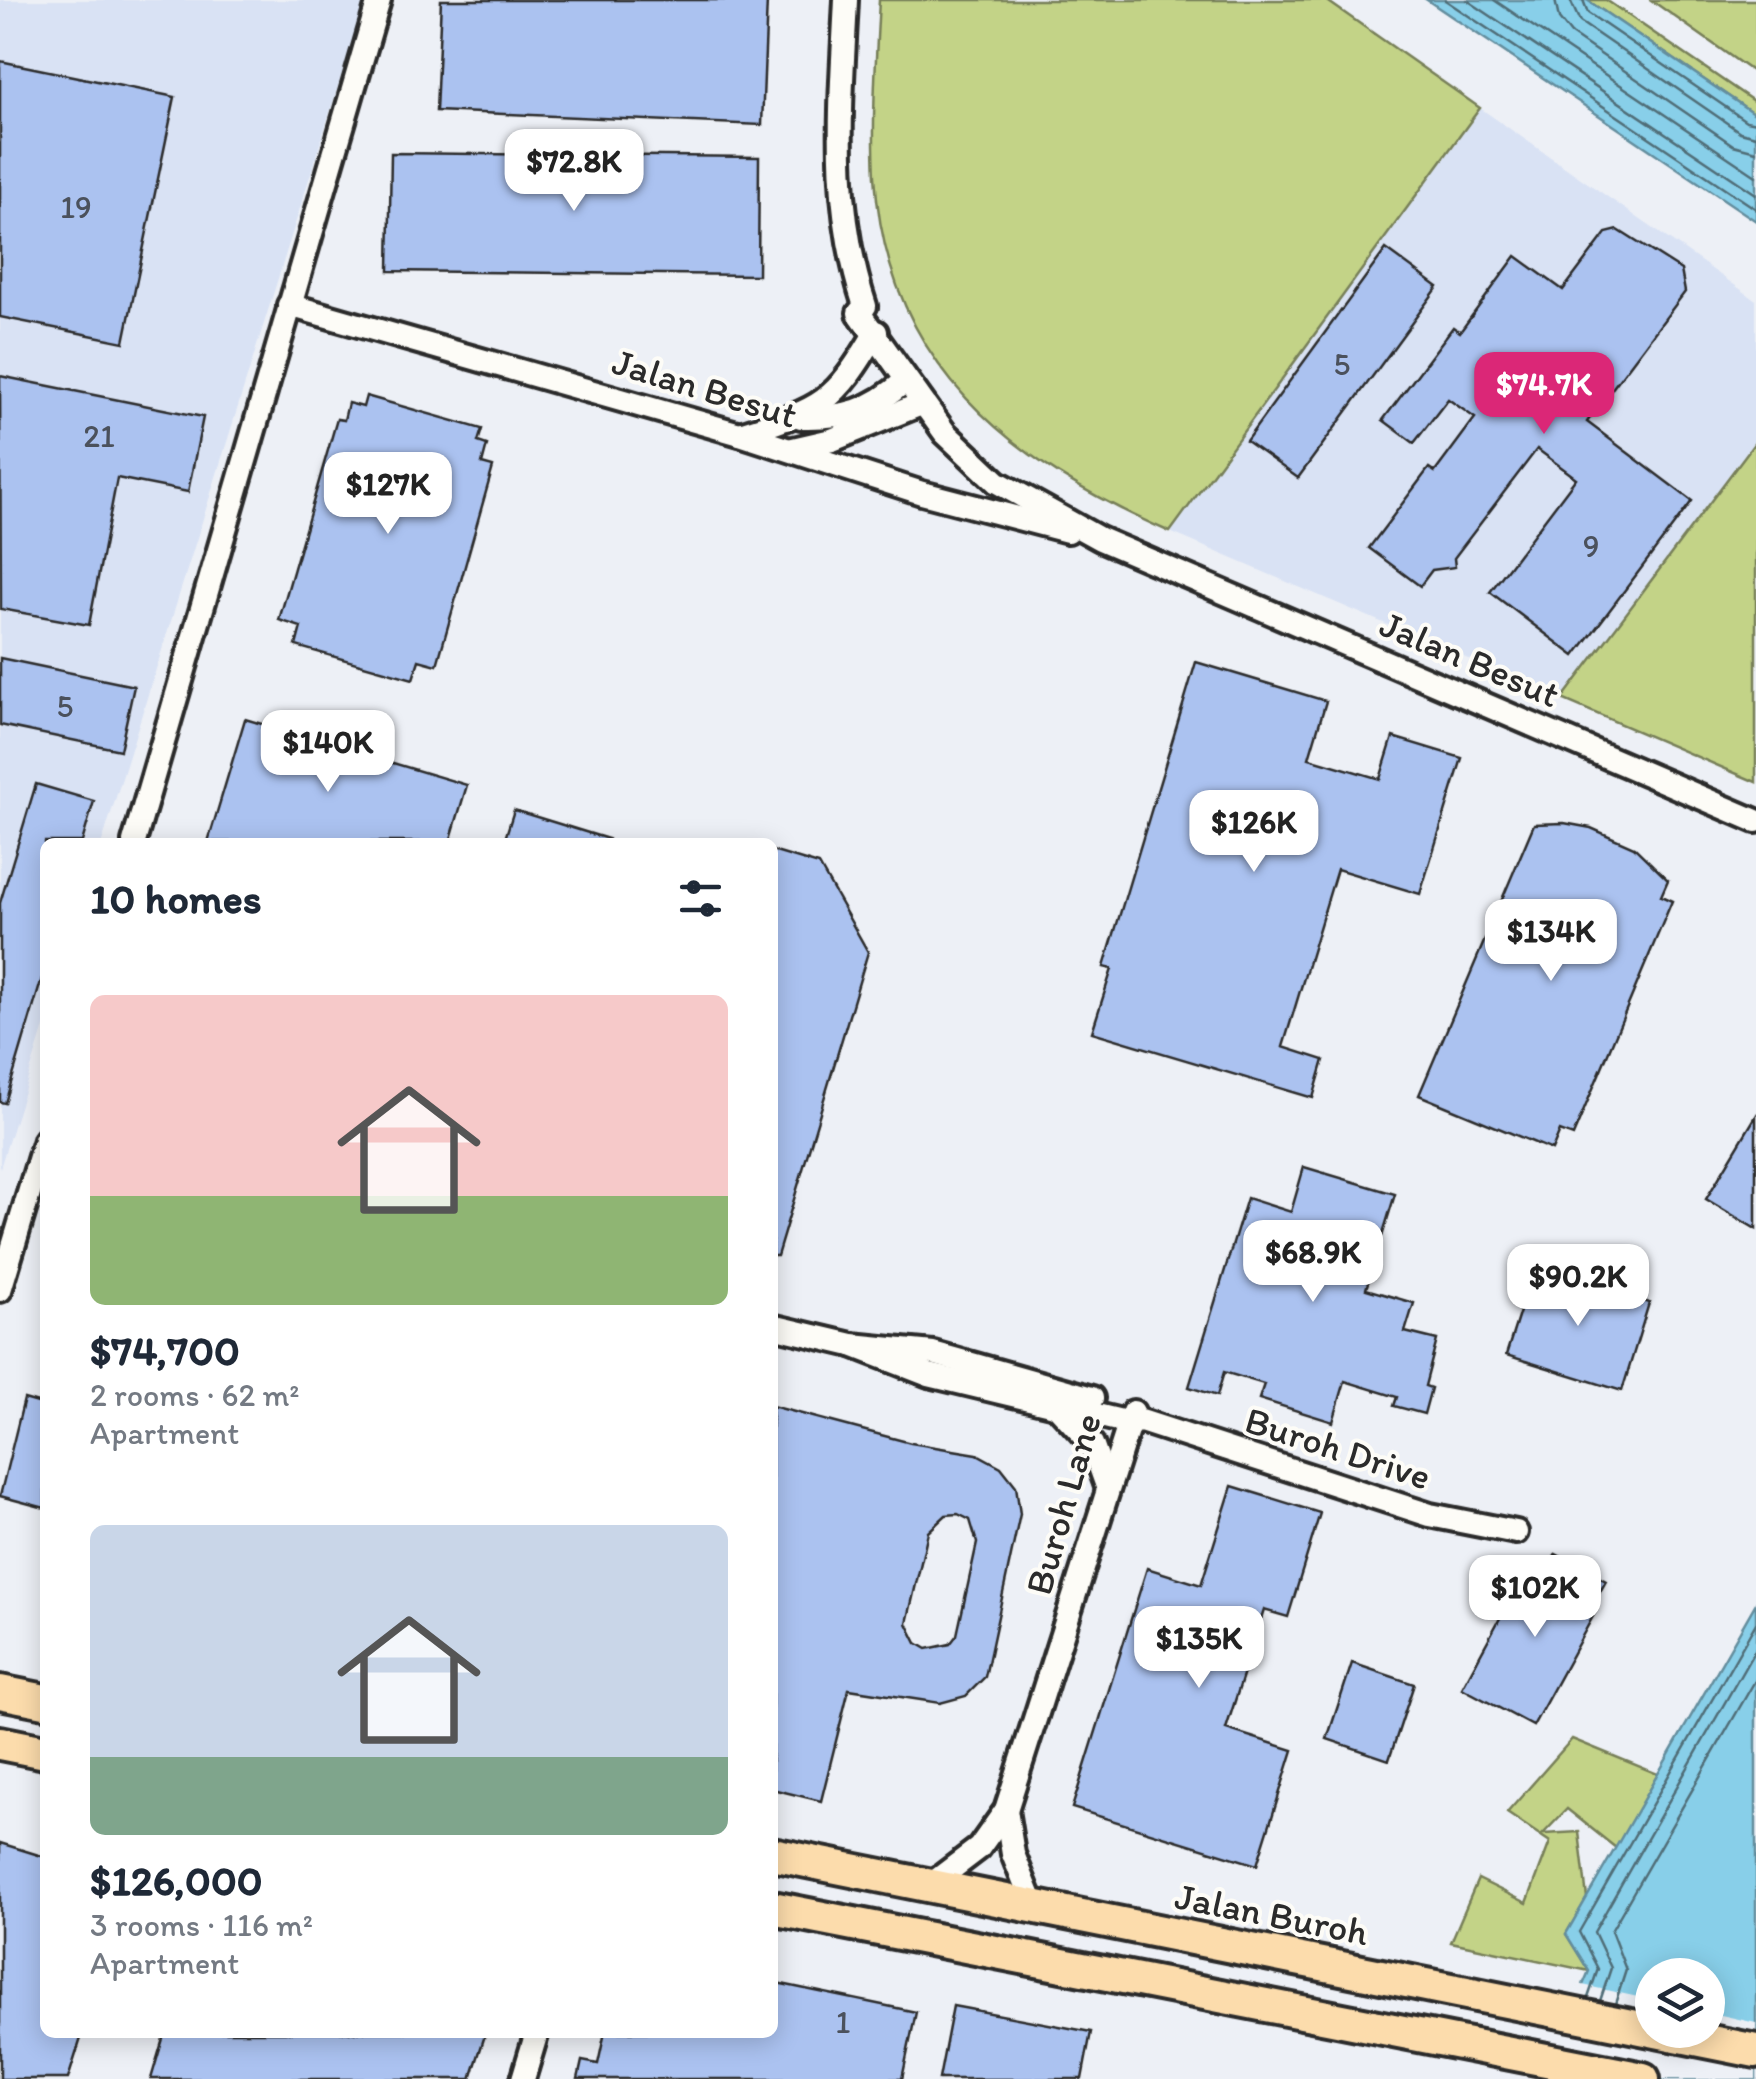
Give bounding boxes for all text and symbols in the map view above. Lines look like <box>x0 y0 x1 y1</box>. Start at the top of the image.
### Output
pin: $72.8K <box>493 129 655 214</box>
text: $72.8K <box>527 142 621 180</box>
house number: 19 <box>60 188 92 226</box>
street label: Jalan Besut <box>607 338 803 438</box>
house number: 5 <box>1334 345 1350 383</box>
pin: $74.7K <box>1463 352 1625 437</box>
text: $74.7K <box>1496 365 1592 403</box>
house number: 21 <box>83 417 115 455</box>
pin: $127K <box>318 452 458 537</box>
text: $127K <box>346 465 430 503</box>
house number: 9 <box>1583 527 1599 565</box>
street label: Jalan Besut <box>1373 601 1567 717</box>
house number: 5 <box>57 687 73 725</box>
pin: $140K <box>258 710 398 795</box>
text: $140K <box>283 723 373 761</box>
pin: $126K <box>1184 790 1324 875</box>
text: $126K <box>1211 803 1297 841</box>
icon: filters <box>673 871 728 926</box>
text: 10 homes <box>90 873 262 924</box>
pin: $134K <box>1481 899 1621 984</box>
text: $134K <box>1507 912 1595 950</box>
icon: home <box>319 1060 499 1240</box>
pin: $68.9K <box>1232 1220 1394 1305</box>
text: $68.9K <box>1265 1233 1361 1271</box>
pin: $90.2K <box>1497 1244 1659 1329</box>
text: $90.2K <box>1529 1257 1627 1295</box>
text: $74,700 <box>90 1325 240 1376</box>
text: 2 rooms · 62 m² <box>90 1376 299 1414</box>
street label: Buroh Drive <box>1239 1396 1437 1500</box>
street label: Buroh Lane <box>1015 1408 1111 1600</box>
text: Apartment <box>90 1414 239 1452</box>
pin: $102K <box>1465 1555 1605 1640</box>
text: $102K <box>1491 1568 1579 1606</box>
icon: home <box>319 1590 499 1770</box>
pin: $135K <box>1129 1606 1269 1691</box>
text: $135K <box>1156 1619 1242 1657</box>
text: $126,000 <box>90 1855 263 1906</box>
street label: Jalan Buroh <box>1171 1873 1373 1955</box>
text: 3 rooms · 116 m² <box>90 1906 313 1944</box>
text: Apartment <box>90 1944 239 1982</box>
map controls <box>1635 1958 1725 2048</box>
button: layers <box>1635 1958 1725 2048</box>
house number: 1 <box>836 2003 851 2041</box>

